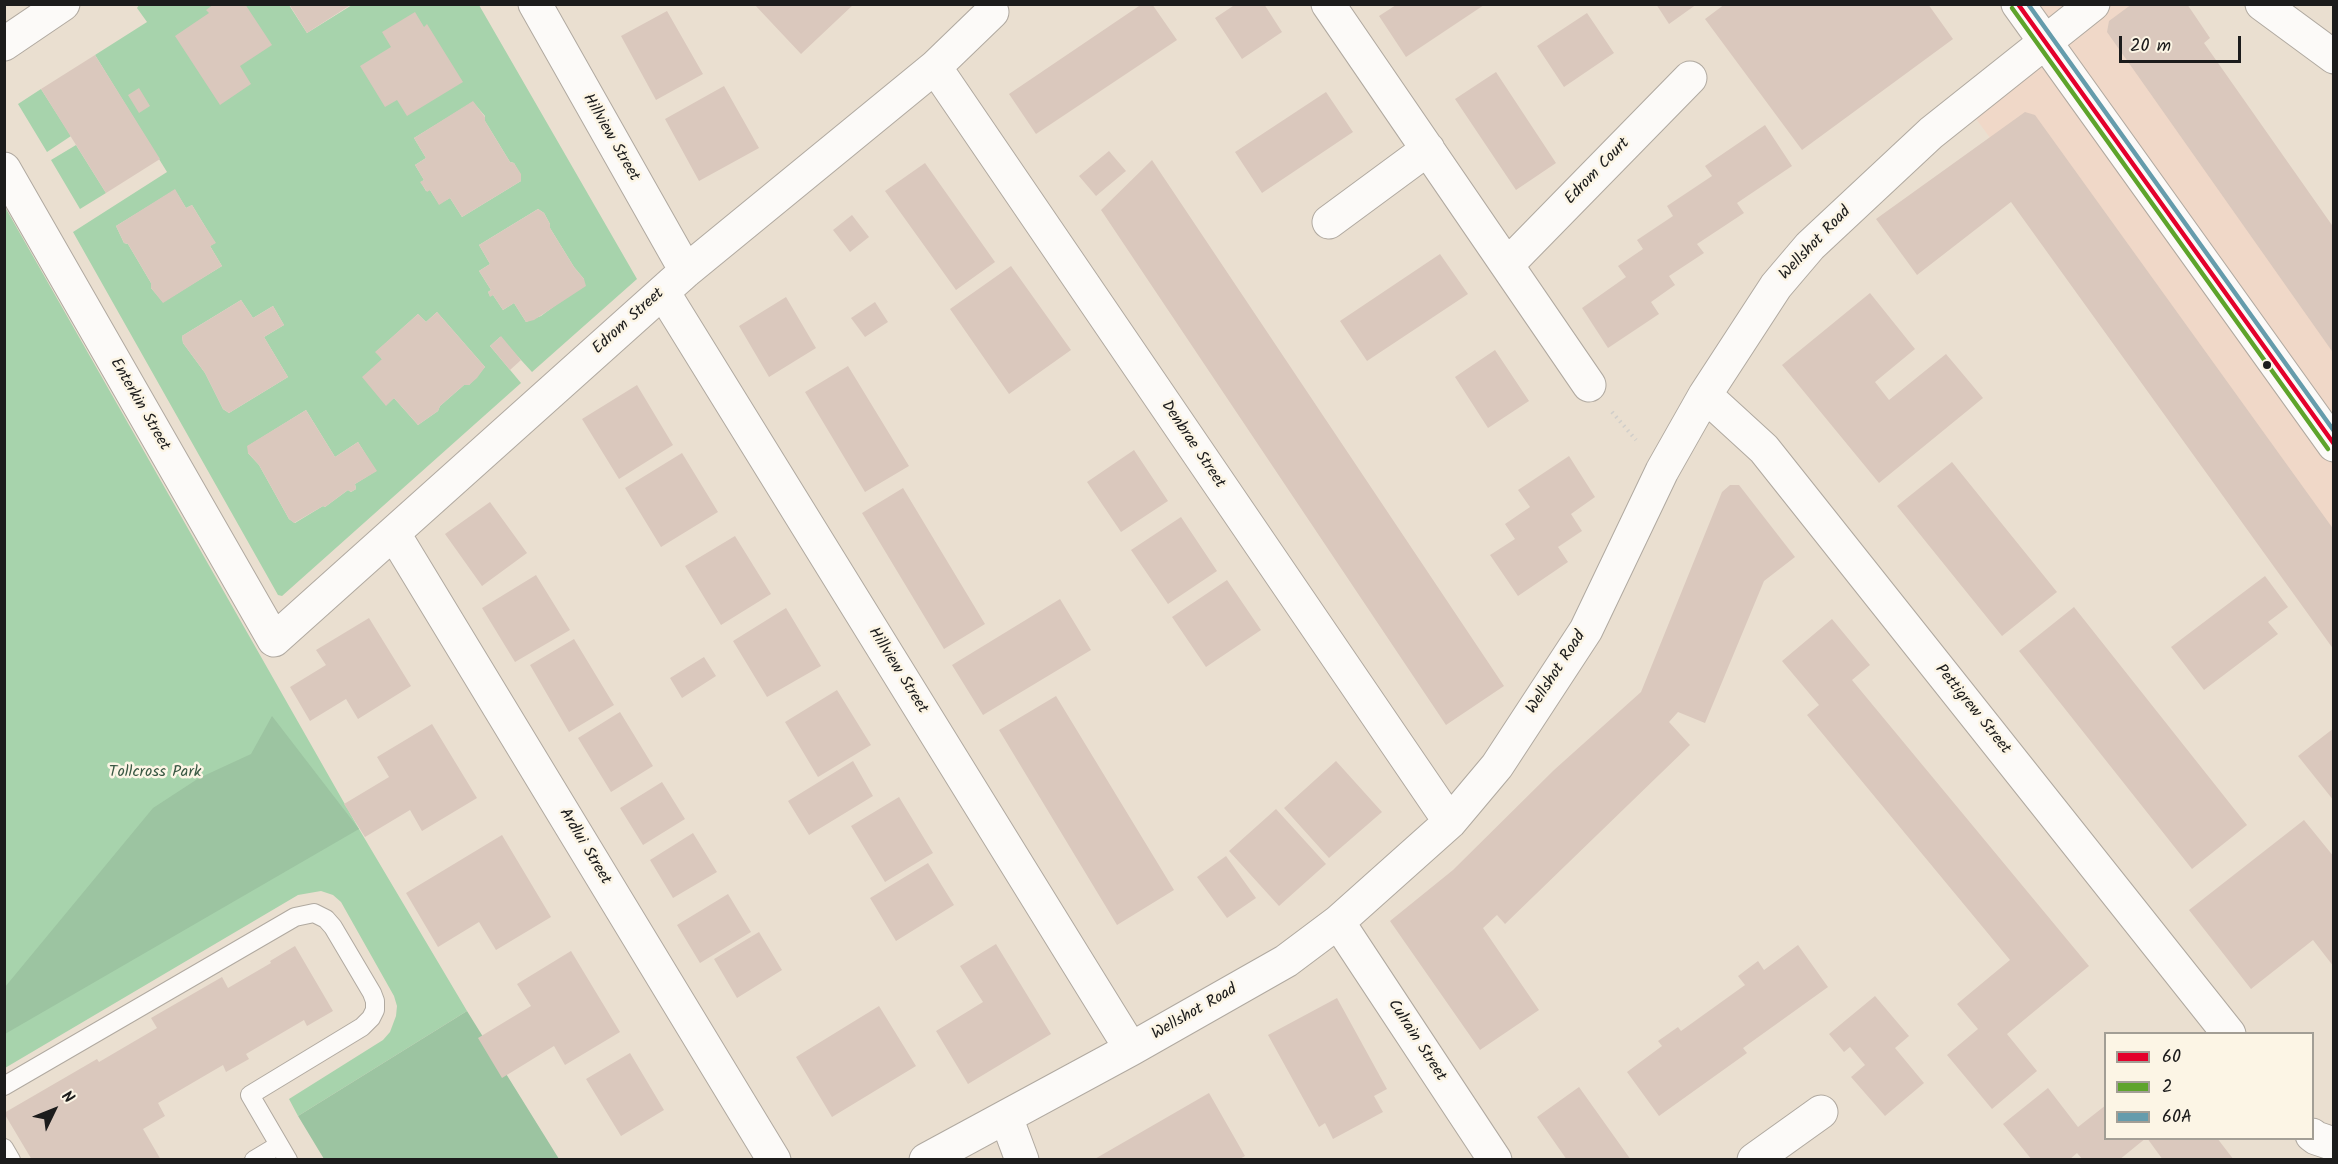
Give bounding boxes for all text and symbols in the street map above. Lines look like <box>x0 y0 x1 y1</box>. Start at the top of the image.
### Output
scale bar <box>2122 24 2244 62</box>
text: 20 m <box>2130 32 2171 61</box>
street label: Hillview Street <box>577 91 643 185</box>
street label: Edrom Court <box>1562 135 1634 209</box>
street label: Wellshot Road <box>1776 203 1856 285</box>
street label: Edrom Street <box>589 285 669 359</box>
street label: Enterkin Street <box>105 355 173 455</box>
unlabelled marker <box>2261 359 2273 371</box>
street label: Denbrae Street <box>1156 398 1228 492</box>
street label: Hillview Street <box>863 624 931 718</box>
street label: Wellshot Road <box>1523 628 1591 718</box>
street label: Pettigrew Street <box>1930 661 2014 759</box>
park label: Tollcross Park <box>109 763 201 783</box>
street label: Ardlui Street <box>554 805 614 889</box>
street label: Wellshot Road <box>1149 981 1241 1045</box>
street label: Culrain Street <box>1383 997 1449 1085</box>
legend <box>2104 1032 2314 1140</box>
text: 60 <box>2162 1043 2181 1072</box>
text: 2 <box>2162 1073 2172 1102</box>
north arrow <box>24 1080 84 1140</box>
text: N <box>55 1085 80 1110</box>
text: 60A <box>2162 1103 2192 1132</box>

